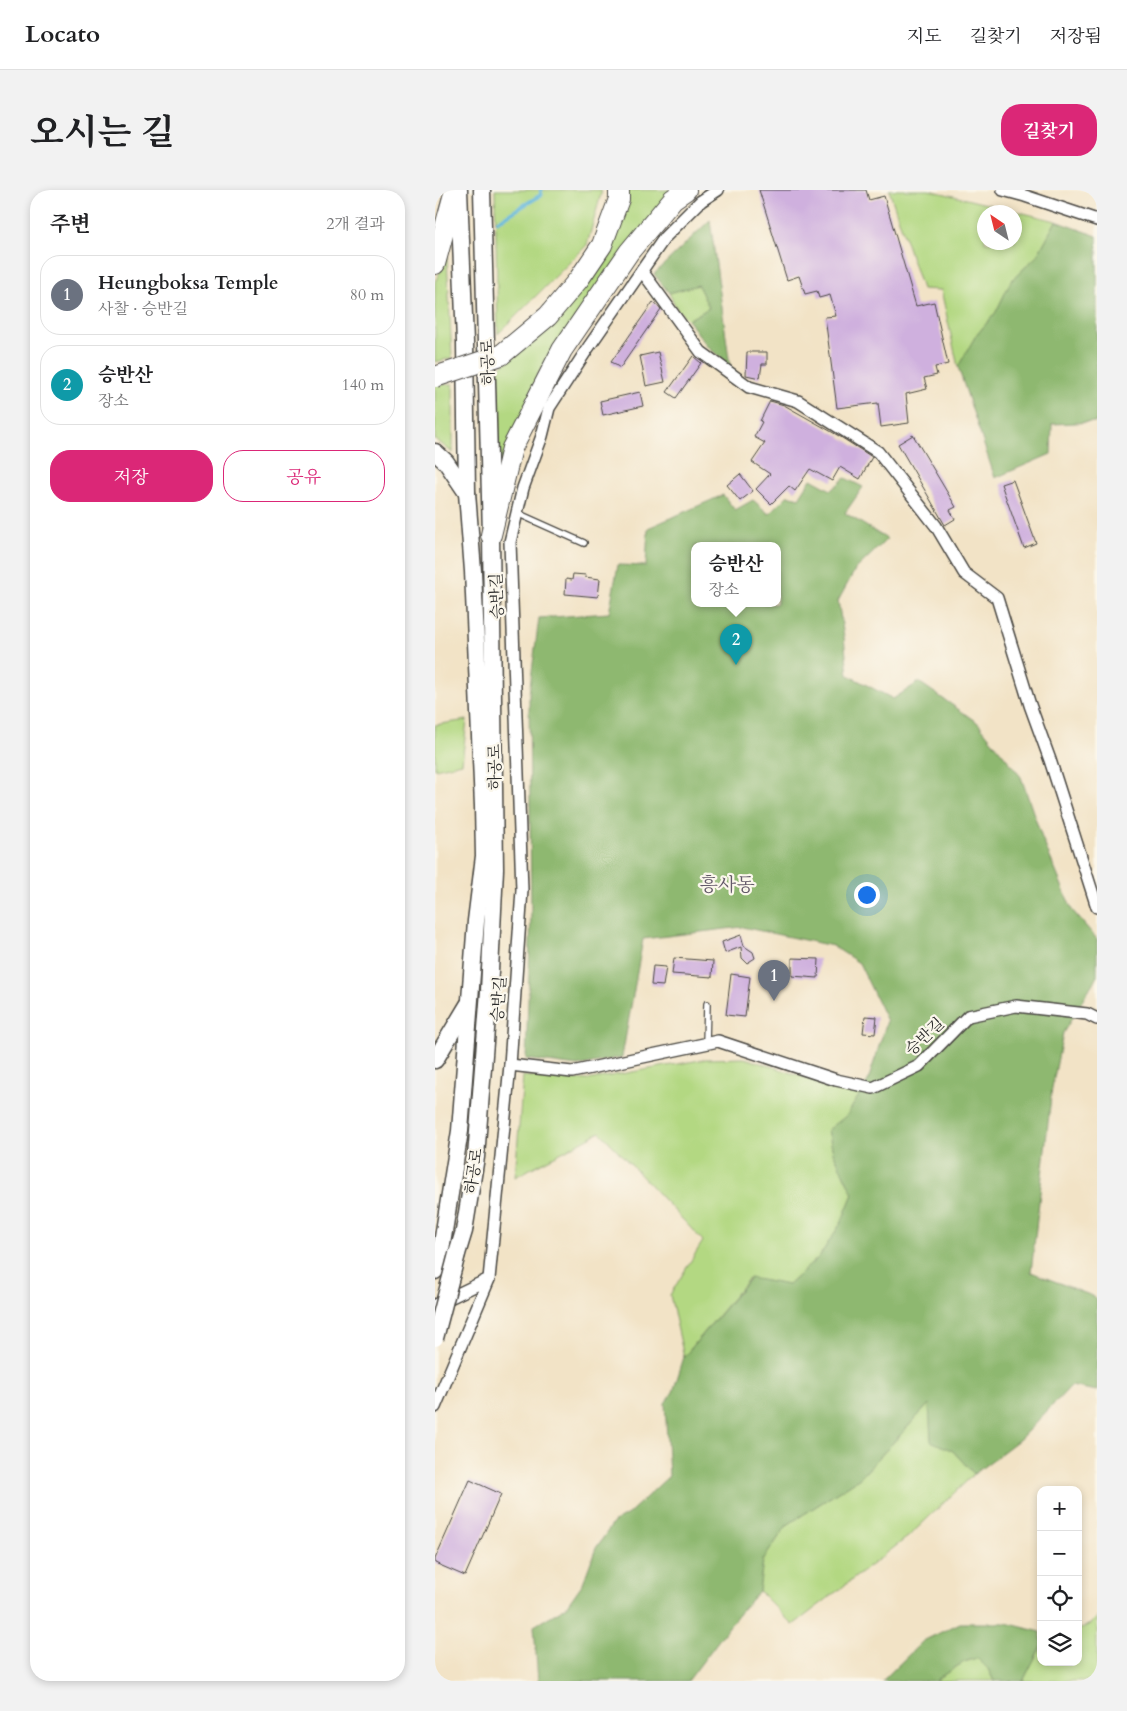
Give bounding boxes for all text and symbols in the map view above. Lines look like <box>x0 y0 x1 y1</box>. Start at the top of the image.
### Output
text: Locato <box>25 18 100 51</box>
text: 지도 <box>907 24 942 49</box>
text: 길찾기 <box>970 24 1022 49</box>
text: 저장됨 <box>1050 24 1102 49</box>
button: 길찾기 <box>1001 104 1097 156</box>
text: 오시는 길 <box>30 109 175 157</box>
north arrow <box>977 205 1022 250</box>
text: 주변 <box>50 210 91 239</box>
text: 2개 결과 <box>326 213 385 235</box>
text: Heungboksa Temple <box>98 270 278 296</box>
text: 1 <box>63 284 71 306</box>
text: 80 m <box>350 284 384 306</box>
text: 사찰 · 승반길 <box>98 298 188 320</box>
street label: 하공로 <box>476 338 500 386</box>
text: 승반산 <box>98 362 153 388</box>
text: 2 <box>63 374 71 396</box>
text: 140 m <box>342 374 384 396</box>
text: 장소 <box>98 390 129 412</box>
button: 저장 <box>50 450 213 502</box>
button: 공유 <box>223 450 385 502</box>
popup <box>691 542 781 607</box>
text: 승반산 <box>708 551 764 577</box>
street label: 승반길 <box>485 572 509 620</box>
text: 장소 <box>708 579 739 601</box>
pin: 2 <box>720 624 752 665</box>
street label: 하공로 <box>484 743 506 790</box>
district label: 흥사동 <box>699 872 755 898</box>
your location <box>854 882 880 908</box>
pin: 1 <box>758 960 790 1001</box>
street label: 승반길 <box>486 975 512 1023</box>
street label: 승반길 <box>900 1013 949 1061</box>
street label: 하공로 <box>460 1146 488 1196</box>
map controls <box>1037 1486 1082 1666</box>
button: + <box>1037 1486 1082 1531</box>
button: − <box>1037 1531 1082 1576</box>
button: locate <box>1037 1576 1082 1621</box>
button: layers <box>1037 1621 1082 1666</box>

